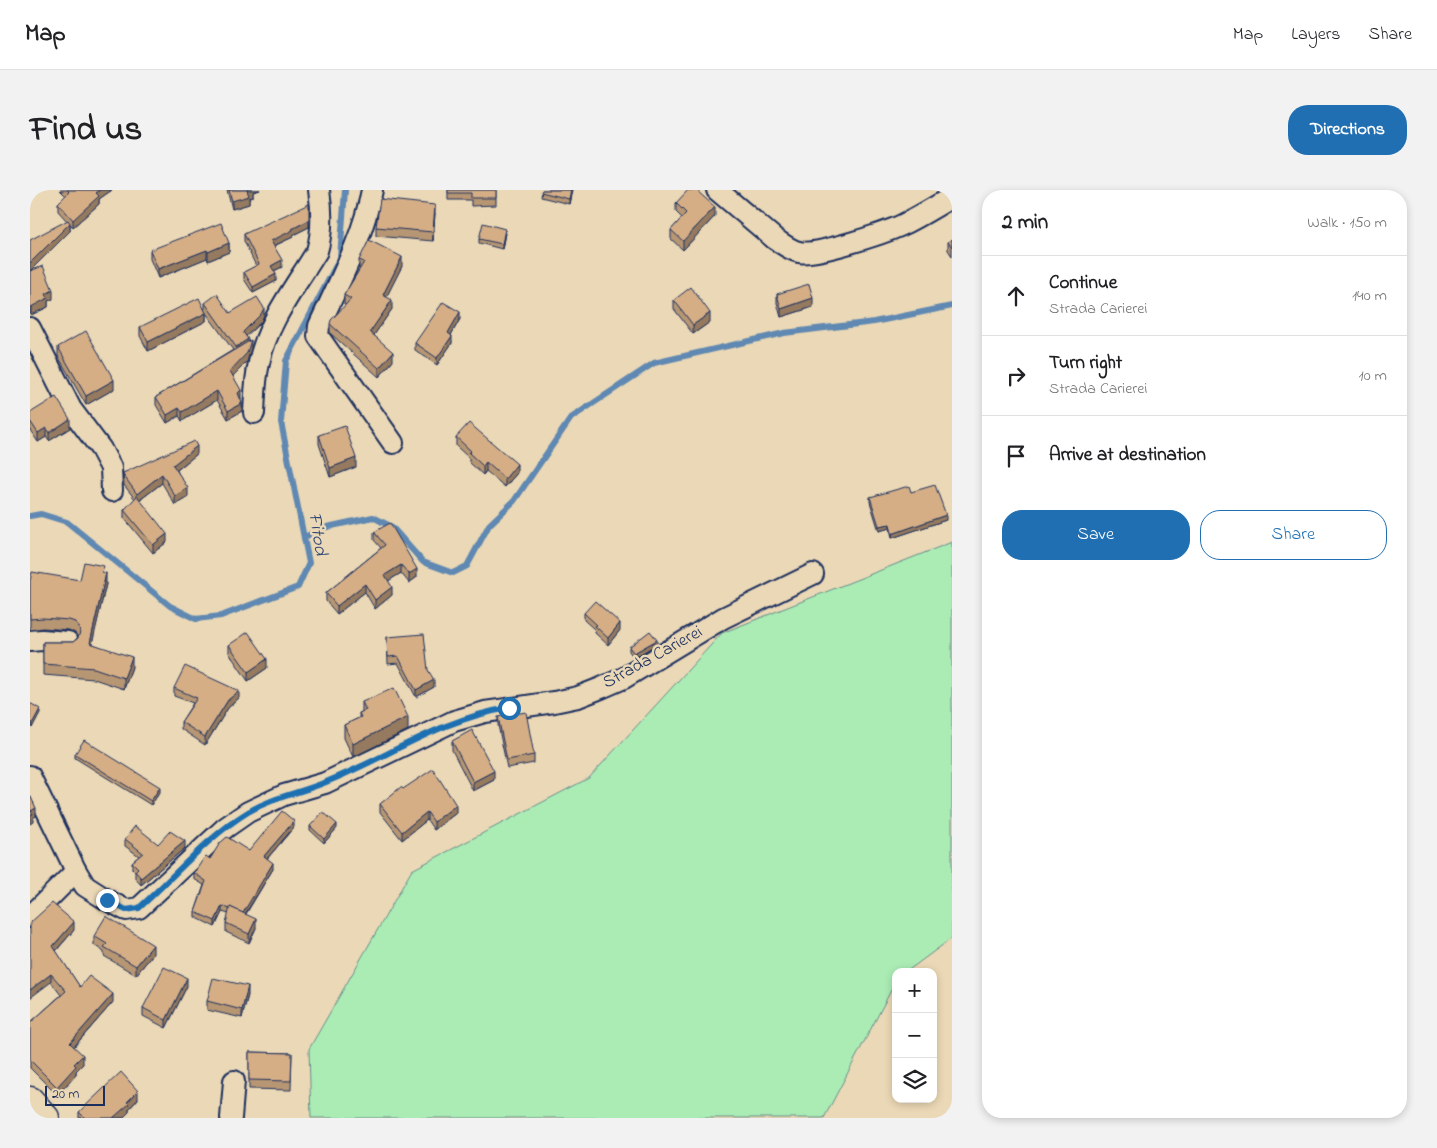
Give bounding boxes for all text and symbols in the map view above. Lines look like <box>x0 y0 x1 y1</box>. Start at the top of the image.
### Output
text: Map <box>25 17 66 52</box>
text: Map <box>1233 22 1263 48</box>
text: Layers <box>1291 22 1341 48</box>
text: Share <box>1369 22 1412 48</box>
text: Find us <box>30 105 142 156</box>
button: Directions <box>1288 105 1407 155</box>
text: 2 min <box>1002 208 1048 238</box>
text: Walk · 150 m <box>1307 211 1387 235</box>
text: Continue <box>1049 270 1117 297</box>
icon: ahead <box>1002 282 1030 310</box>
text: 140 m <box>1352 284 1387 308</box>
text: Strada Carierei <box>1049 297 1147 321</box>
text: Turn right <box>1049 350 1122 377</box>
icon: right <box>1002 362 1030 390</box>
text: 10 m <box>1359 364 1387 388</box>
text: Strada Carierei <box>1049 377 1147 401</box>
icon: arrive <box>1002 442 1030 470</box>
text: Arrive at destination <box>1049 442 1206 469</box>
button: Save <box>1002 510 1190 560</box>
button: Share <box>1200 510 1387 560</box>
water label: Fitod <box>300 511 334 558</box>
street label: Strada Carierei <box>598 620 708 696</box>
route start <box>498 697 521 720</box>
route end <box>96 889 119 912</box>
map controls <box>892 968 937 1103</box>
button: + <box>892 968 937 1013</box>
button: − <box>892 1013 937 1058</box>
button: layers <box>892 1058 937 1103</box>
scale bar <box>45 1083 105 1106</box>
text: 20 m <box>52 1084 79 1105</box>

